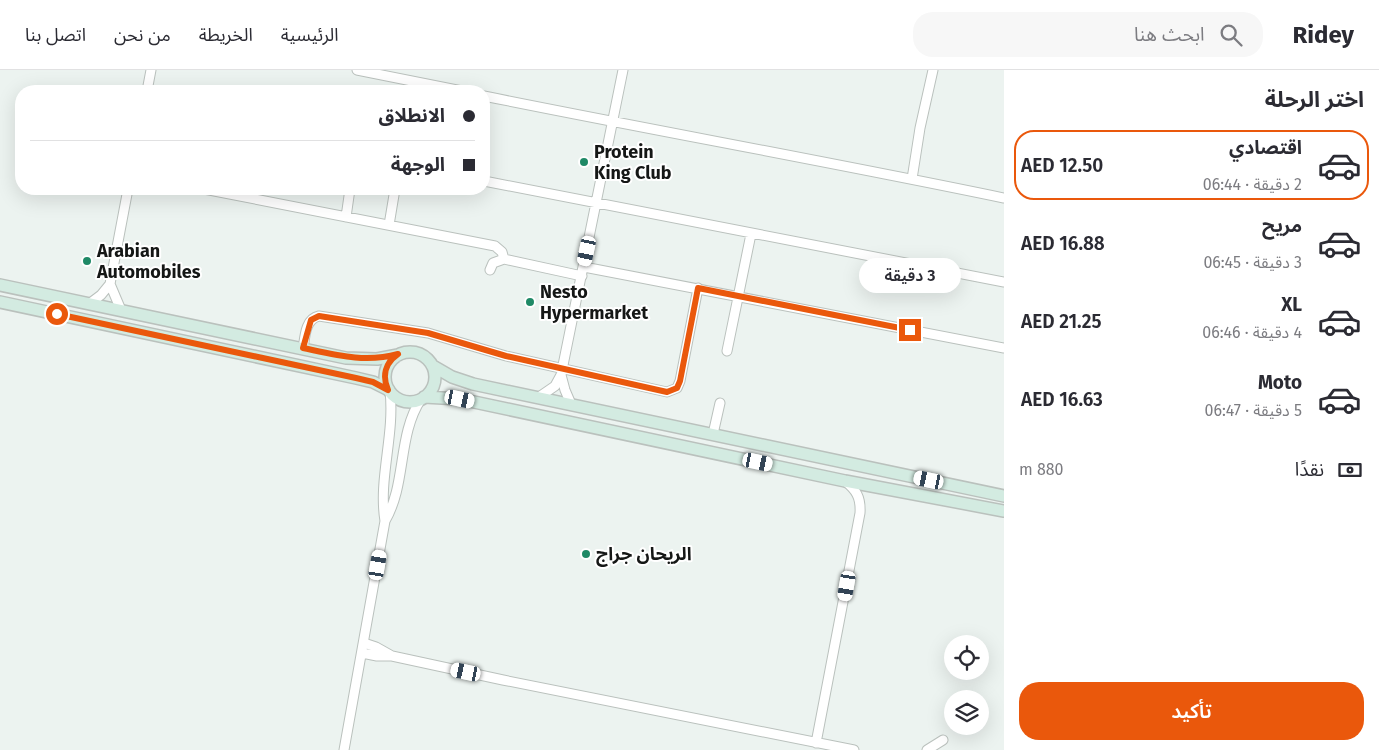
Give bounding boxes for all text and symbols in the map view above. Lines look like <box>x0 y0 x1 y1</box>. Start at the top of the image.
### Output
search box <box>913 12 1263 57</box>
icon: search <box>1217 21 1245 49</box>
text: Ridey <box>1293 21 1354 49</box>
text: ابحث هنا <box>1134 23 1205 46</box>
text: اتصل بنا <box>25 24 86 46</box>
text: من نحن <box>114 24 171 46</box>
text: الخريطة <box>199 24 253 46</box>
text: الرئيسية <box>281 24 339 46</box>
text: اختر الرحلة <box>1265 86 1364 113</box>
text: الانطلاق <box>379 104 445 127</box>
text: اقتصادي <box>1229 136 1302 159</box>
place label: Protein King Club <box>594 141 672 184</box>
icon: car <box>1317 143 1362 188</box>
text: الوجهة <box>391 153 445 176</box>
text: AED 12.50 <box>1021 154 1103 177</box>
marker: Protein King Club <box>578 156 590 168</box>
text: 2 دقيقة · 06:44 <box>1203 175 1302 194</box>
text: مريح <box>1262 214 1302 237</box>
icon: car <box>1317 221 1362 266</box>
text: AED 16.88 <box>1021 232 1105 255</box>
car <box>576 235 597 267</box>
place label: Arabian Automobiles <box>96 240 201 283</box>
text: 3 دقيقة · 06:45 <box>1203 253 1302 272</box>
marker: Arabian Automobiles <box>81 255 93 267</box>
callout: 3 دقيقة <box>859 258 961 292</box>
text: 3 دقيقة <box>885 266 935 285</box>
place label: Nesto Hypermarket <box>540 281 649 324</box>
text: XL <box>1281 293 1302 316</box>
marker: Nesto Hypermarket <box>524 296 536 308</box>
icon: car <box>1317 299 1362 344</box>
route start <box>46 303 68 325</box>
text: AED 21.25 <box>1021 310 1101 333</box>
route end <box>899 319 921 341</box>
text: 4 دقيقة · 06:46 <box>1202 323 1302 342</box>
text: Moto <box>1258 371 1302 394</box>
icon: car <box>1317 377 1362 422</box>
text: AED 16.63 <box>1021 388 1103 411</box>
car <box>443 389 476 409</box>
text: 5 دقيقة · 06:47 <box>1205 401 1302 420</box>
car <box>741 452 774 472</box>
icon: cash <box>1336 456 1364 484</box>
text: نقدًا <box>1295 458 1324 481</box>
text: 880 m <box>1019 460 1064 479</box>
car <box>912 470 945 490</box>
place label: الريحان جراج <box>596 543 692 567</box>
marker: الريحان جراج <box>580 548 592 560</box>
car <box>368 549 387 581</box>
car <box>837 570 856 602</box>
map controls <box>944 635 989 735</box>
button: locate <box>944 635 989 680</box>
car <box>449 662 482 682</box>
button: تأكيد <box>1019 682 1364 740</box>
button: layers <box>944 690 989 735</box>

